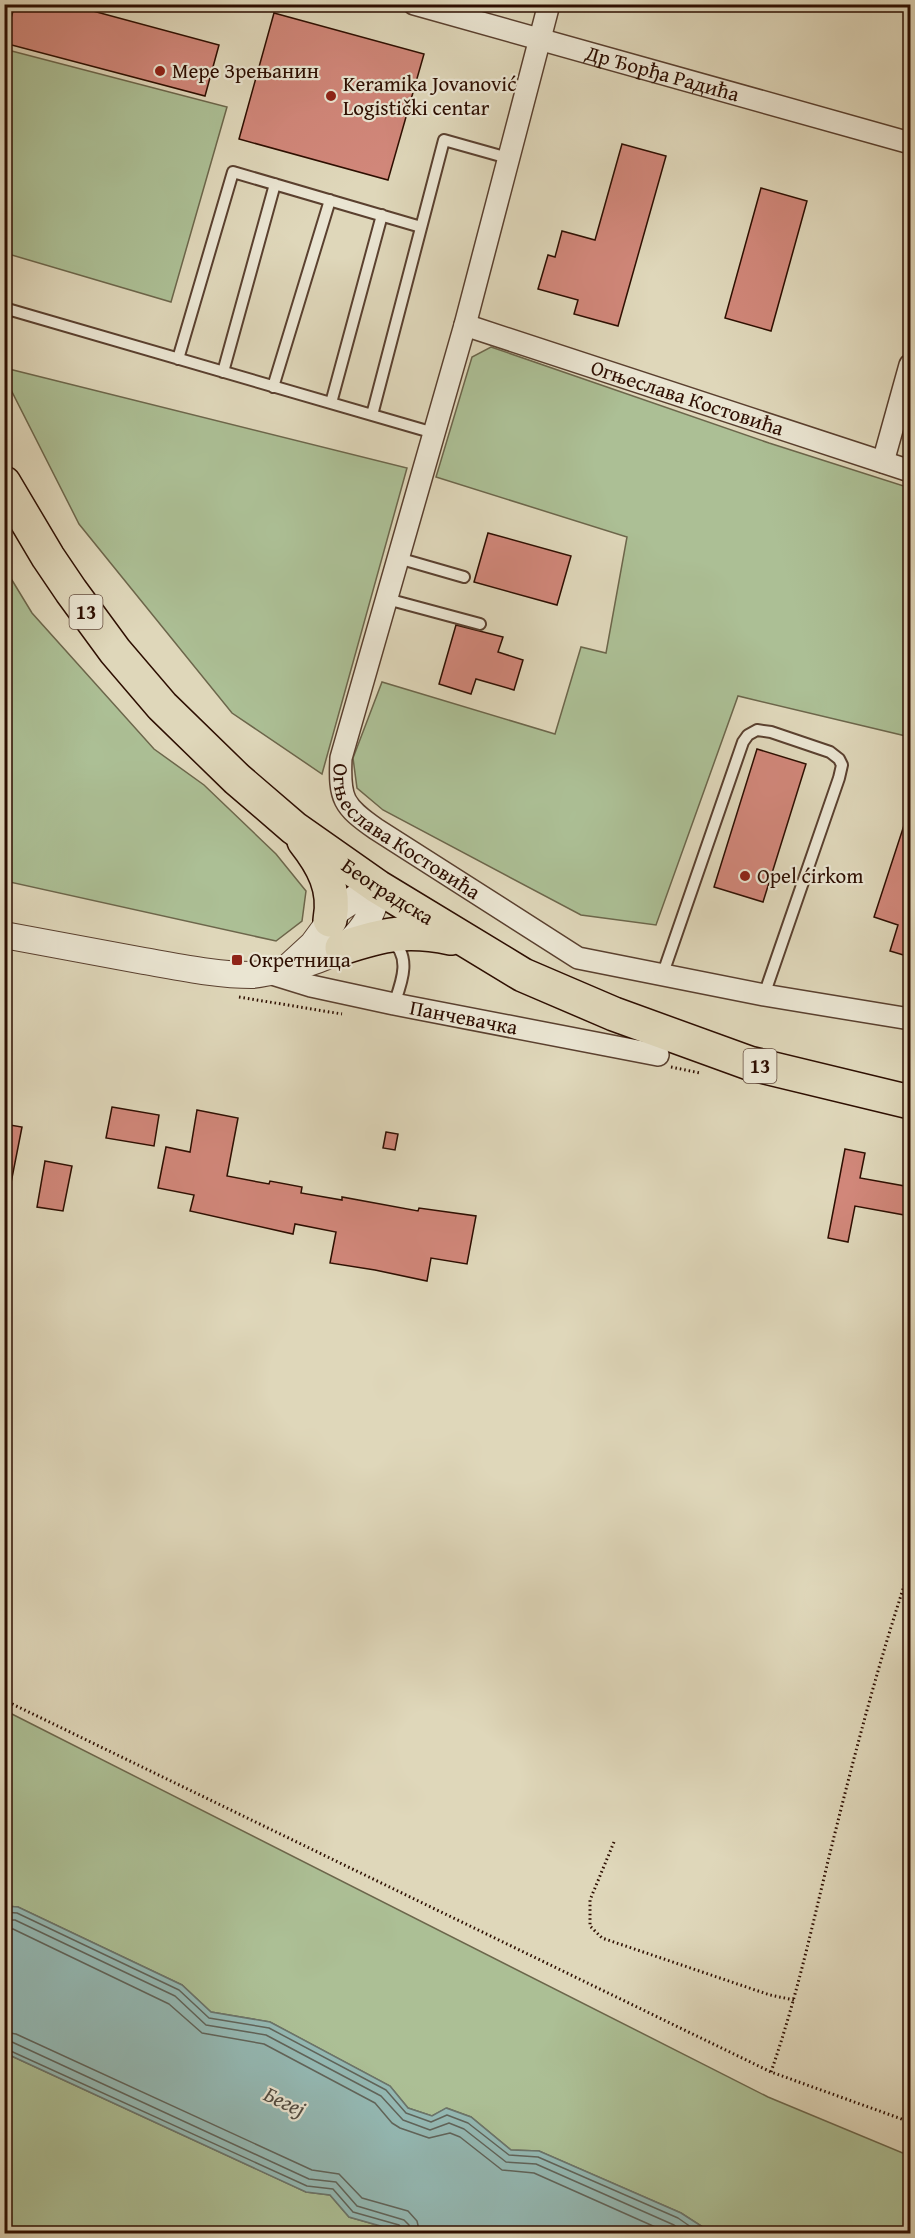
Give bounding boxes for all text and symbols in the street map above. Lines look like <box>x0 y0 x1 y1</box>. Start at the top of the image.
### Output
street label: Др Ђорђа Радића <box>581 37 743 109</box>
place label: Мере Зрењанин <box>172 55 319 86</box>
marker: Мере Зрењанин <box>153 64 167 78</box>
place label: Keramika Jovanović Logistički centar <box>343 68 517 123</box>
marker: Keramika Jovanović Logistički centar <box>324 89 338 103</box>
street label: Огњеслава Костовића <box>587 351 788 444</box>
road number: 13 <box>70 595 103 629</box>
street label: Огњеслава Костовића <box>326 763 487 907</box>
street label: Београдска <box>335 850 440 932</box>
place label: Opel ćirkom <box>757 860 863 891</box>
marker: Opel ćirkom <box>738 869 752 883</box>
place label: Окретница <box>249 944 351 975</box>
marker: Окретница <box>230 953 244 967</box>
street label: Панчевачка <box>407 991 521 1043</box>
road number: 13 <box>744 1049 777 1083</box>
water label: Бегеј <box>259 2077 311 2125</box>

